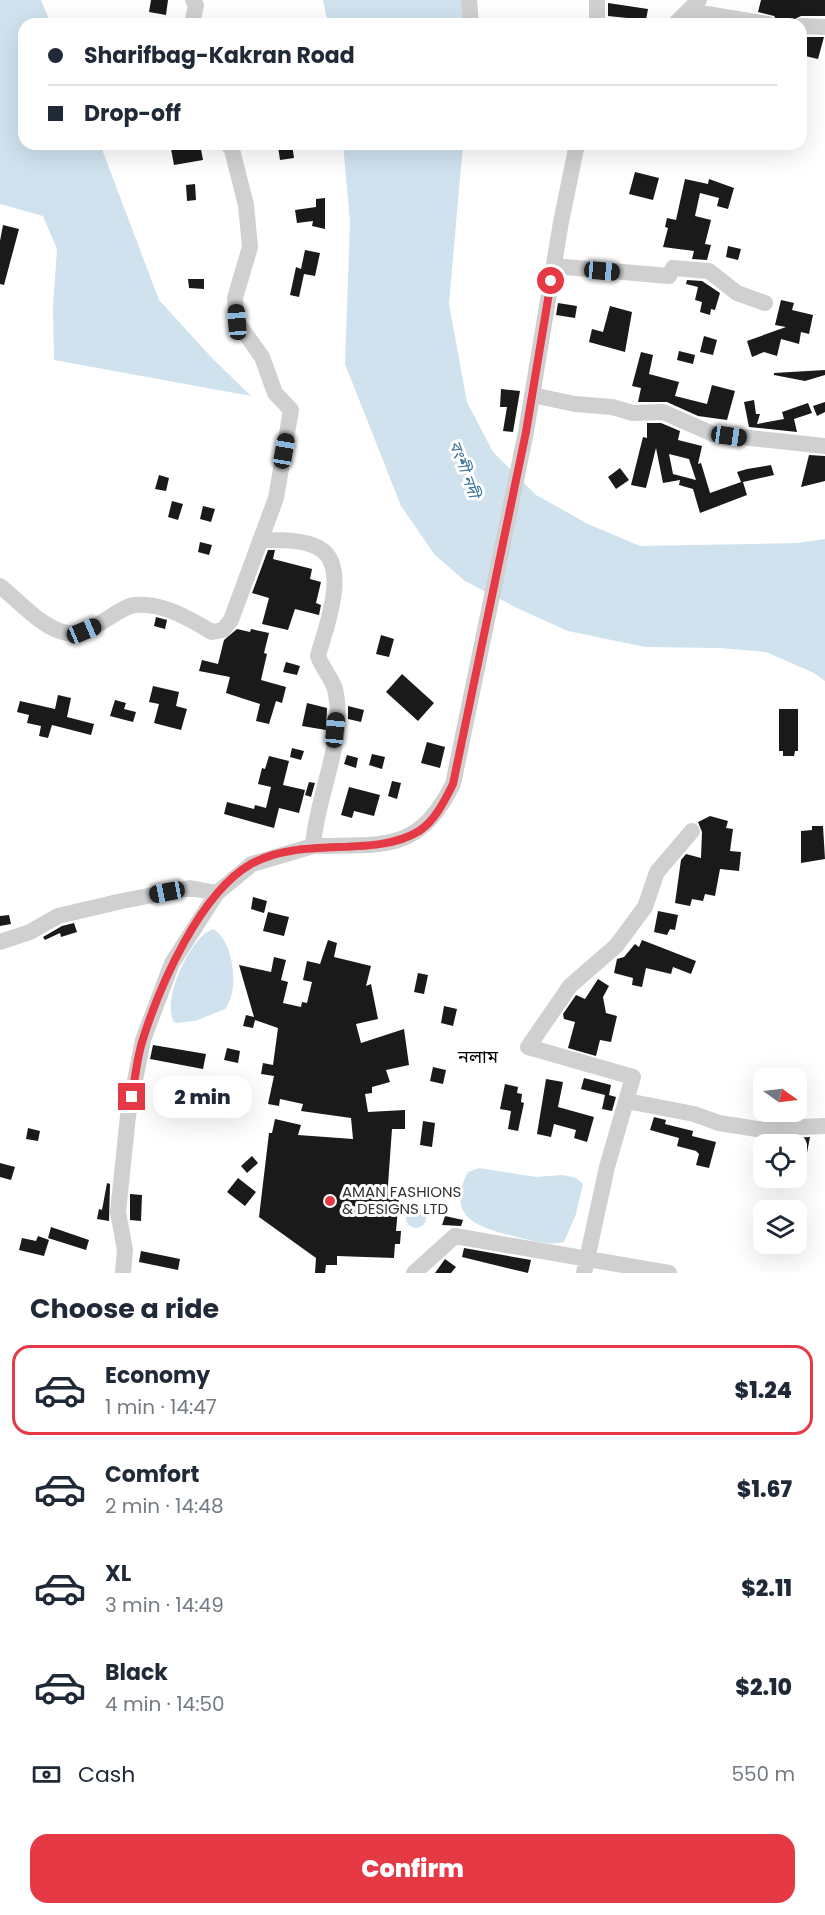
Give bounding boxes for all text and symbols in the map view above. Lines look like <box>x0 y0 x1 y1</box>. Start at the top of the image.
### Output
text: Sharifbag-Kakran Road <box>84 40 355 71</box>
text: Drop-off <box>84 98 181 129</box>
car <box>583 260 621 282</box>
route start <box>537 267 564 294</box>
car <box>227 303 247 341</box>
car <box>710 425 748 447</box>
car <box>272 432 296 470</box>
water label: বংশী নদী <box>444 437 486 503</box>
car <box>64 616 104 646</box>
car <box>324 711 346 749</box>
car <box>148 880 186 904</box>
district label: নলাম <box>457 1044 499 1069</box>
north arrow <box>753 1068 807 1122</box>
map controls <box>753 1068 807 1254</box>
callout: 2 min <box>153 1076 252 1118</box>
route end <box>118 1083 145 1110</box>
text: 2 min <box>174 1083 231 1111</box>
button: locate <box>753 1134 807 1188</box>
place label: AMAN FASHIONS & DESIGNS LTD <box>342 1181 461 1219</box>
marker: AMAN FASHIONS & DESIGNS LTD <box>323 1194 337 1208</box>
button: layers <box>753 1200 807 1254</box>
text: Choose a ride <box>30 1290 219 1327</box>
text: Economy <box>105 1360 210 1391</box>
icon: car <box>33 1363 87 1417</box>
text: $1.24 <box>735 1375 792 1406</box>
text: 1 min · 14:47 <box>105 1393 217 1421</box>
text: Comfort <box>105 1459 199 1490</box>
icon: car <box>33 1462 87 1516</box>
text: $1.67 <box>737 1474 792 1505</box>
text: 2 min · 14:48 <box>105 1492 224 1520</box>
text: XL <box>105 1558 131 1589</box>
icon: car <box>33 1561 87 1615</box>
text: $2.11 <box>741 1573 792 1604</box>
text: 3 min · 14:49 <box>105 1591 224 1619</box>
text: Black <box>105 1657 168 1688</box>
icon: car <box>33 1660 87 1714</box>
text: $2.10 <box>735 1672 792 1703</box>
text: 4 min · 14:50 <box>105 1690 225 1718</box>
icon: cash <box>30 1758 63 1791</box>
text: Cash <box>78 1759 135 1790</box>
text: 550 m <box>731 1760 795 1788</box>
button: Confirm <box>30 1834 795 1903</box>

